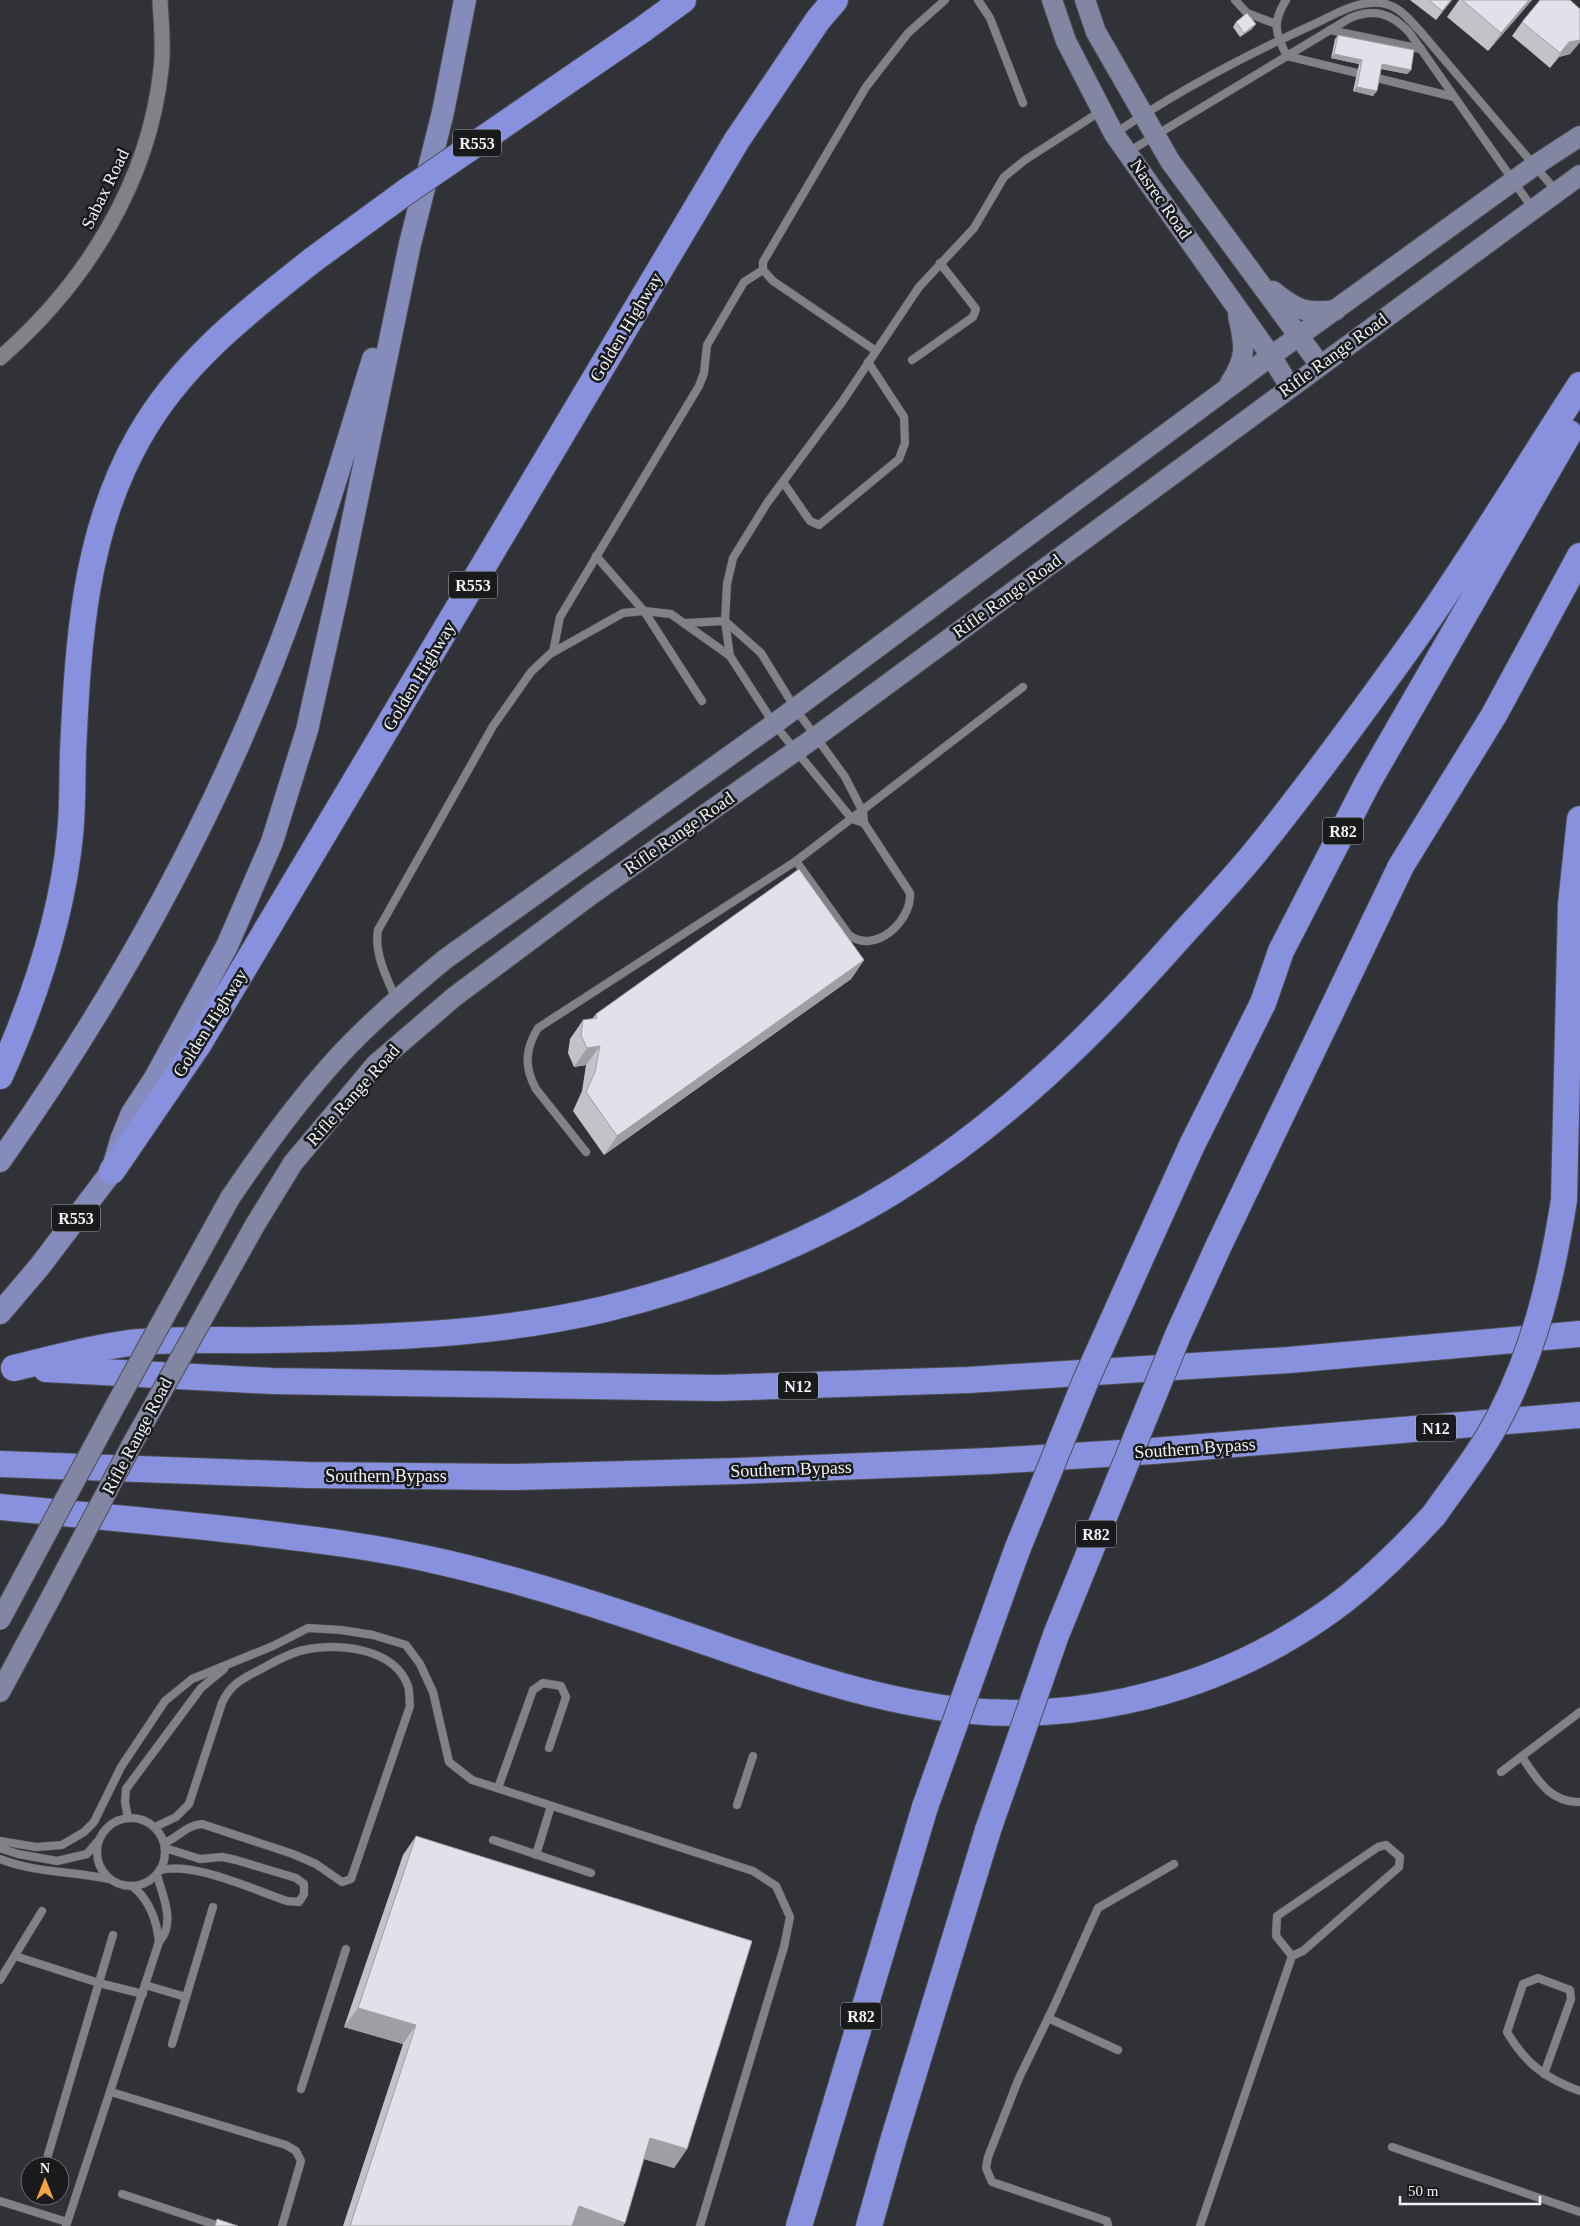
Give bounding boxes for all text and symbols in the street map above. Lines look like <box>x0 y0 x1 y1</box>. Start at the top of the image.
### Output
road number: R553 <box>453 130 501 156</box>
street label: Sabax Road <box>77 146 133 232</box>
street label: Nasrec Road <box>1126 155 1196 243</box>
street label: Golden Highway <box>586 269 666 385</box>
street label: Rifle Range Road <box>1275 309 1391 401</box>
street label: Rifle Range Road <box>949 550 1065 642</box>
road number: R553 <box>449 572 497 598</box>
street label: Golden Highway <box>379 618 459 734</box>
street label: Rifle Range Road <box>620 788 738 878</box>
road number: R82 <box>1323 818 1363 844</box>
street label: Golden Highway <box>169 965 251 1081</box>
street label: Rifle Range Road <box>302 1040 404 1150</box>
road number: R553 <box>52 1204 100 1232</box>
road number: N12 <box>778 1372 818 1400</box>
street label: Rifle Range Road <box>98 1374 176 1498</box>
road number: N12 <box>1416 1415 1456 1442</box>
street label: Southern Bypass <box>1134 1434 1256 1462</box>
street label: Southern Bypass <box>730 1457 852 1481</box>
street label: Southern Bypass <box>325 1466 447 1486</box>
road number: R82 <box>1076 1520 1116 1548</box>
road number: R82 <box>841 2002 881 2030</box>
north arrow <box>20 2156 70 2206</box>
text: N <box>40 2161 50 2176</box>
scale bar <box>1400 2174 1540 2206</box>
text: 50 m <box>1408 2183 1439 2199</box>

